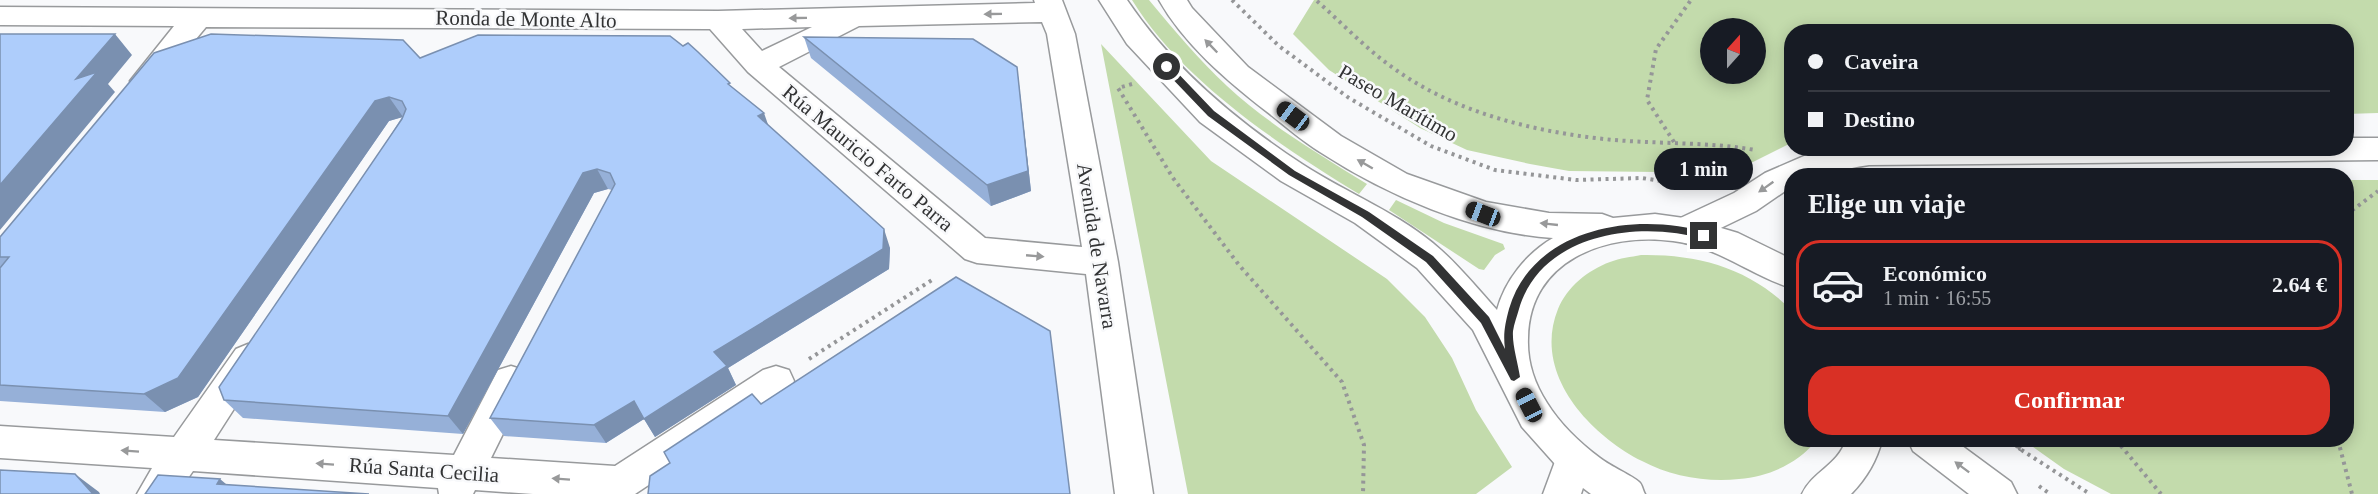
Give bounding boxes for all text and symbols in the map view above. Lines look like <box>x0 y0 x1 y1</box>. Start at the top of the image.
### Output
street label: Ronda de Monte Alto <box>435 5 617 33</box>
one-way arrow <box>983 9 1002 19</box>
one-way arrow <box>788 14 807 23</box>
north arrow <box>1700 18 1766 84</box>
map controls <box>1700 18 1766 84</box>
one-way arrow <box>1205 39 1219 53</box>
text: Caveira <box>1844 49 1919 74</box>
route start <box>1153 53 1180 80</box>
street label: Paseo Marítimo <box>1334 59 1462 147</box>
street label: Rúa Mauricio Farto Parra <box>778 80 959 237</box>
car <box>1273 98 1313 134</box>
text: Destino <box>1844 107 1915 132</box>
callout: 1 min <box>1654 149 1754 191</box>
text: 1 min <box>1679 158 1728 180</box>
one-way arrow <box>1356 159 1373 169</box>
street label: Avenida de Navarra <box>1072 161 1122 331</box>
one-way arrow <box>1758 181 1774 192</box>
text: Elige un viaje <box>1808 189 1966 219</box>
car <box>1463 199 1503 229</box>
one-way arrow <box>1539 219 1558 229</box>
route end <box>1690 222 1717 249</box>
one-way arrow <box>1026 251 1045 261</box>
icon: car <box>1811 258 1865 312</box>
text: Económico <box>1883 261 1987 286</box>
text: 2.64 € <box>2272 272 2327 297</box>
text: 1 min · 16:55 <box>1883 287 1991 309</box>
button: Confirmar <box>1808 366 2330 435</box>
car <box>1513 385 1545 425</box>
one-way arrow <box>121 446 140 455</box>
street label: Rúa Santa Cecilia <box>348 453 501 487</box>
one-way arrow <box>315 459 334 468</box>
one-way arrow <box>1954 461 1969 473</box>
one-way arrow <box>552 474 571 484</box>

